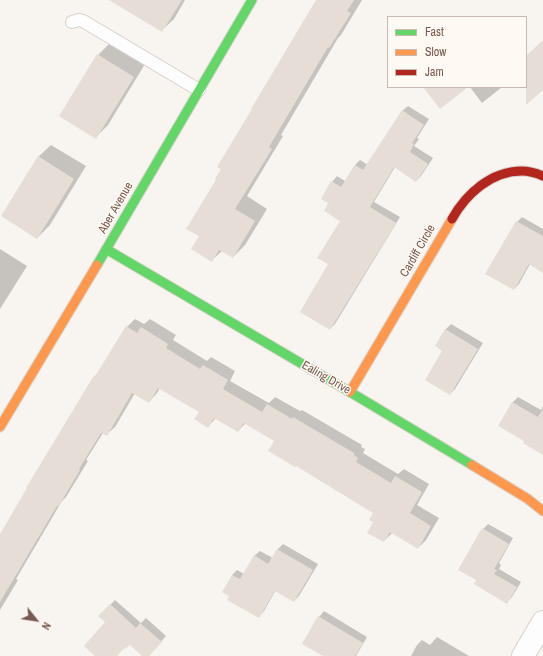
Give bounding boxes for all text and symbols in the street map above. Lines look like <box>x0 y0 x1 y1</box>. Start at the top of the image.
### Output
legend <box>387 16 527 88</box>
text: Fast <box>425 24 444 40</box>
text: Slow <box>425 44 446 60</box>
text: Jam <box>425 64 444 80</box>
street label: Aber Avenue <box>96 180 136 236</box>
street label: Cardiff Circle <box>397 222 439 280</box>
street label: Ealing Drive <box>299 358 353 398</box>
north arrow <box>16 600 56 640</box>
text: N <box>39 620 54 632</box>

